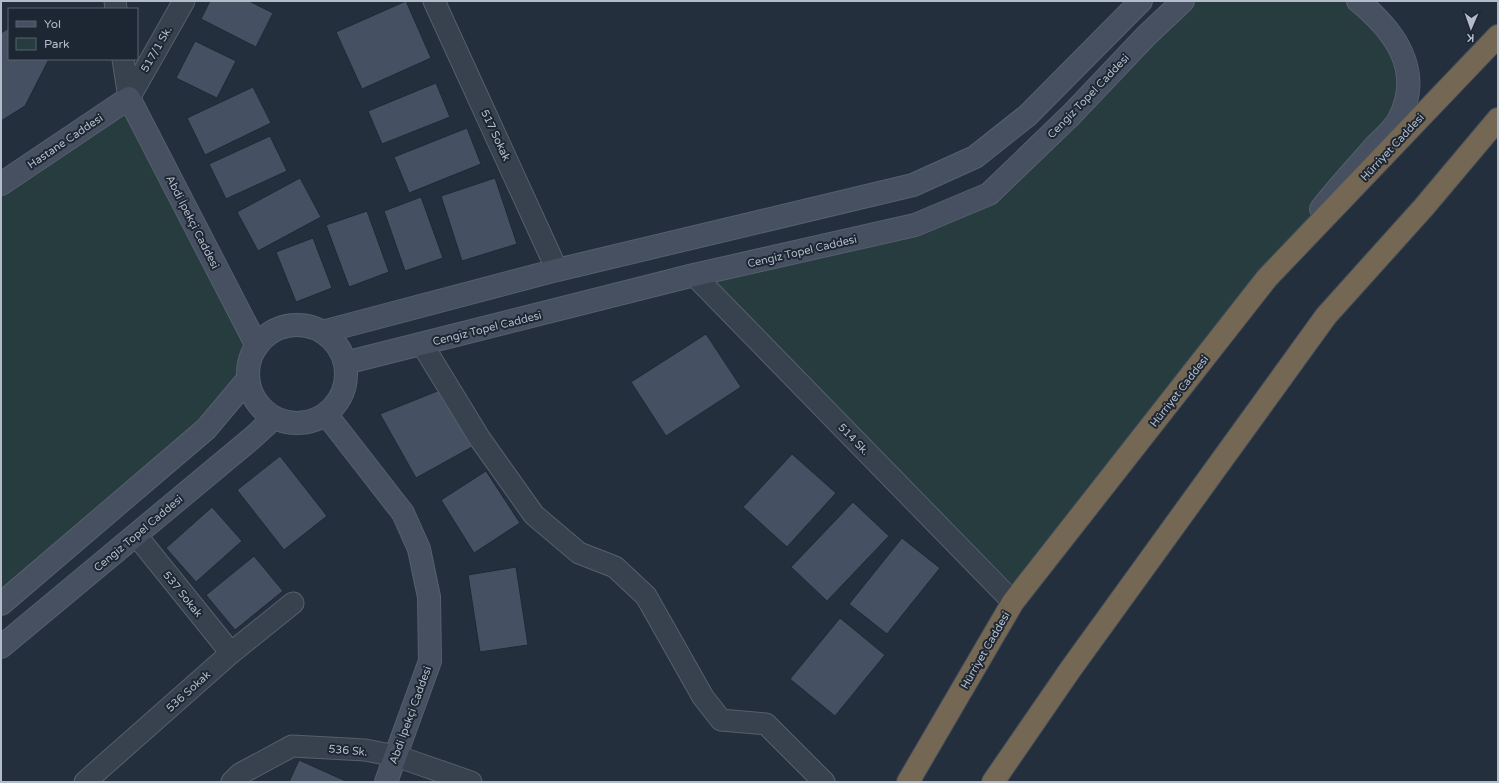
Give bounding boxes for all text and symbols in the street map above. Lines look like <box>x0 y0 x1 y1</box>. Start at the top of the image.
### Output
legend <box>8 8 138 60</box>
north arrow <box>1451 8 1491 48</box>
text: Yol <box>44 17 61 31</box>
street label: 517/1 Sk. <box>138 24 175 74</box>
text: K <box>1466 31 1475 44</box>
text: Park <box>44 37 70 51</box>
street label: Cengiz Topel Caddesi <box>1045 52 1132 141</box>
street label: 517 Sokak <box>478 107 513 163</box>
street label: Hastane Caddesi <box>25 111 105 171</box>
street label: Hürriyet Caddesi <box>1358 111 1427 184</box>
street label: Abdi İpekçi Caddesi <box>163 173 222 271</box>
street label: Cengiz Topel Caddesi <box>746 233 858 270</box>
street label: Cengiz Topel Caddesi <box>431 309 543 348</box>
street label: Hürriyet Caddesi <box>1147 353 1211 430</box>
street label: 514 Sk. <box>835 421 872 458</box>
street label: Cengiz Topel Caddesi <box>91 492 185 574</box>
street label: 537 Sokak <box>160 569 205 620</box>
street label: Hürriyet Caddesi <box>958 609 1013 691</box>
street label: Abdi İpekçi Caddesi <box>387 664 434 766</box>
street label: 536 Sokak <box>164 668 213 715</box>
street label: 536 Sk. <box>328 742 368 759</box>

